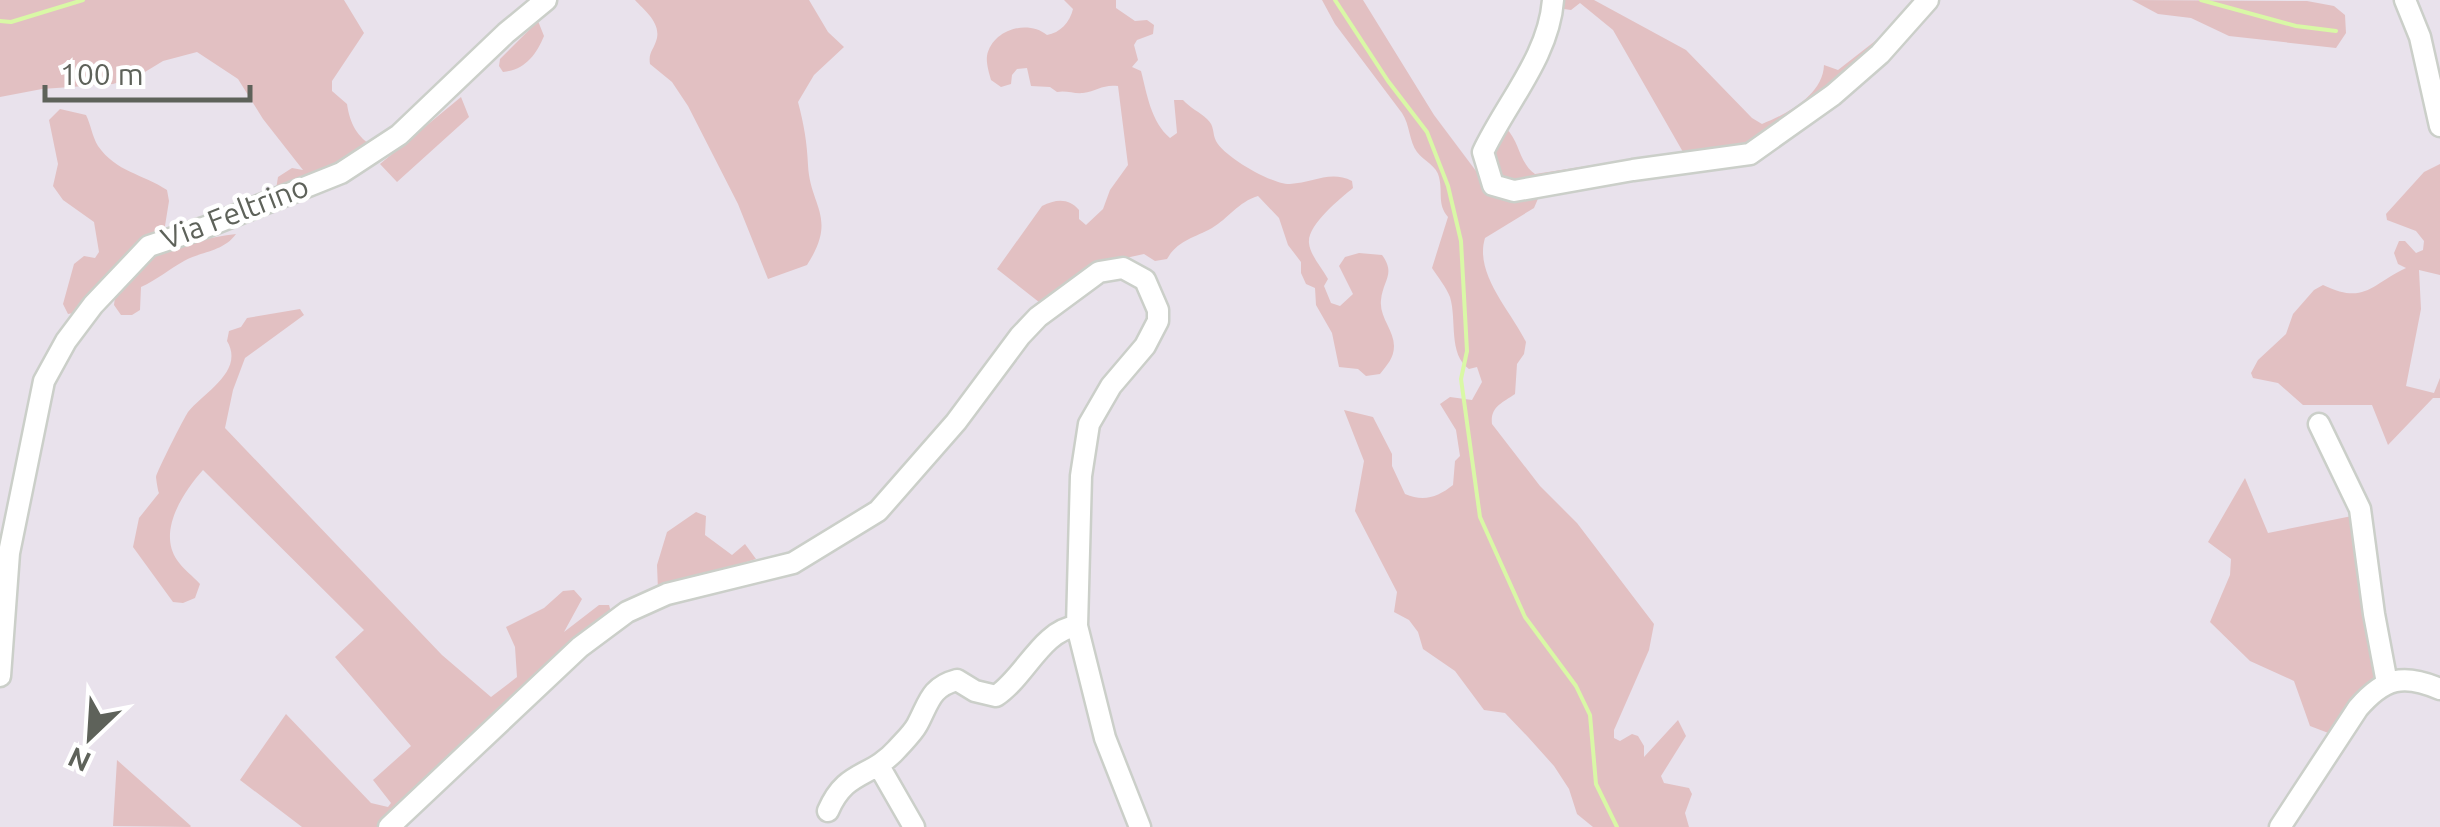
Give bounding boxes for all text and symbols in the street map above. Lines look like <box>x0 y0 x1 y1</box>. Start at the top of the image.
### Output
scale bar <box>45 40 250 102</box>
text: 100 m <box>60 57 144 91</box>
street label: Via Feltrino <box>156 168 313 256</box>
north arrow <box>40 687 140 787</box>
text: N <box>63 742 95 779</box>

